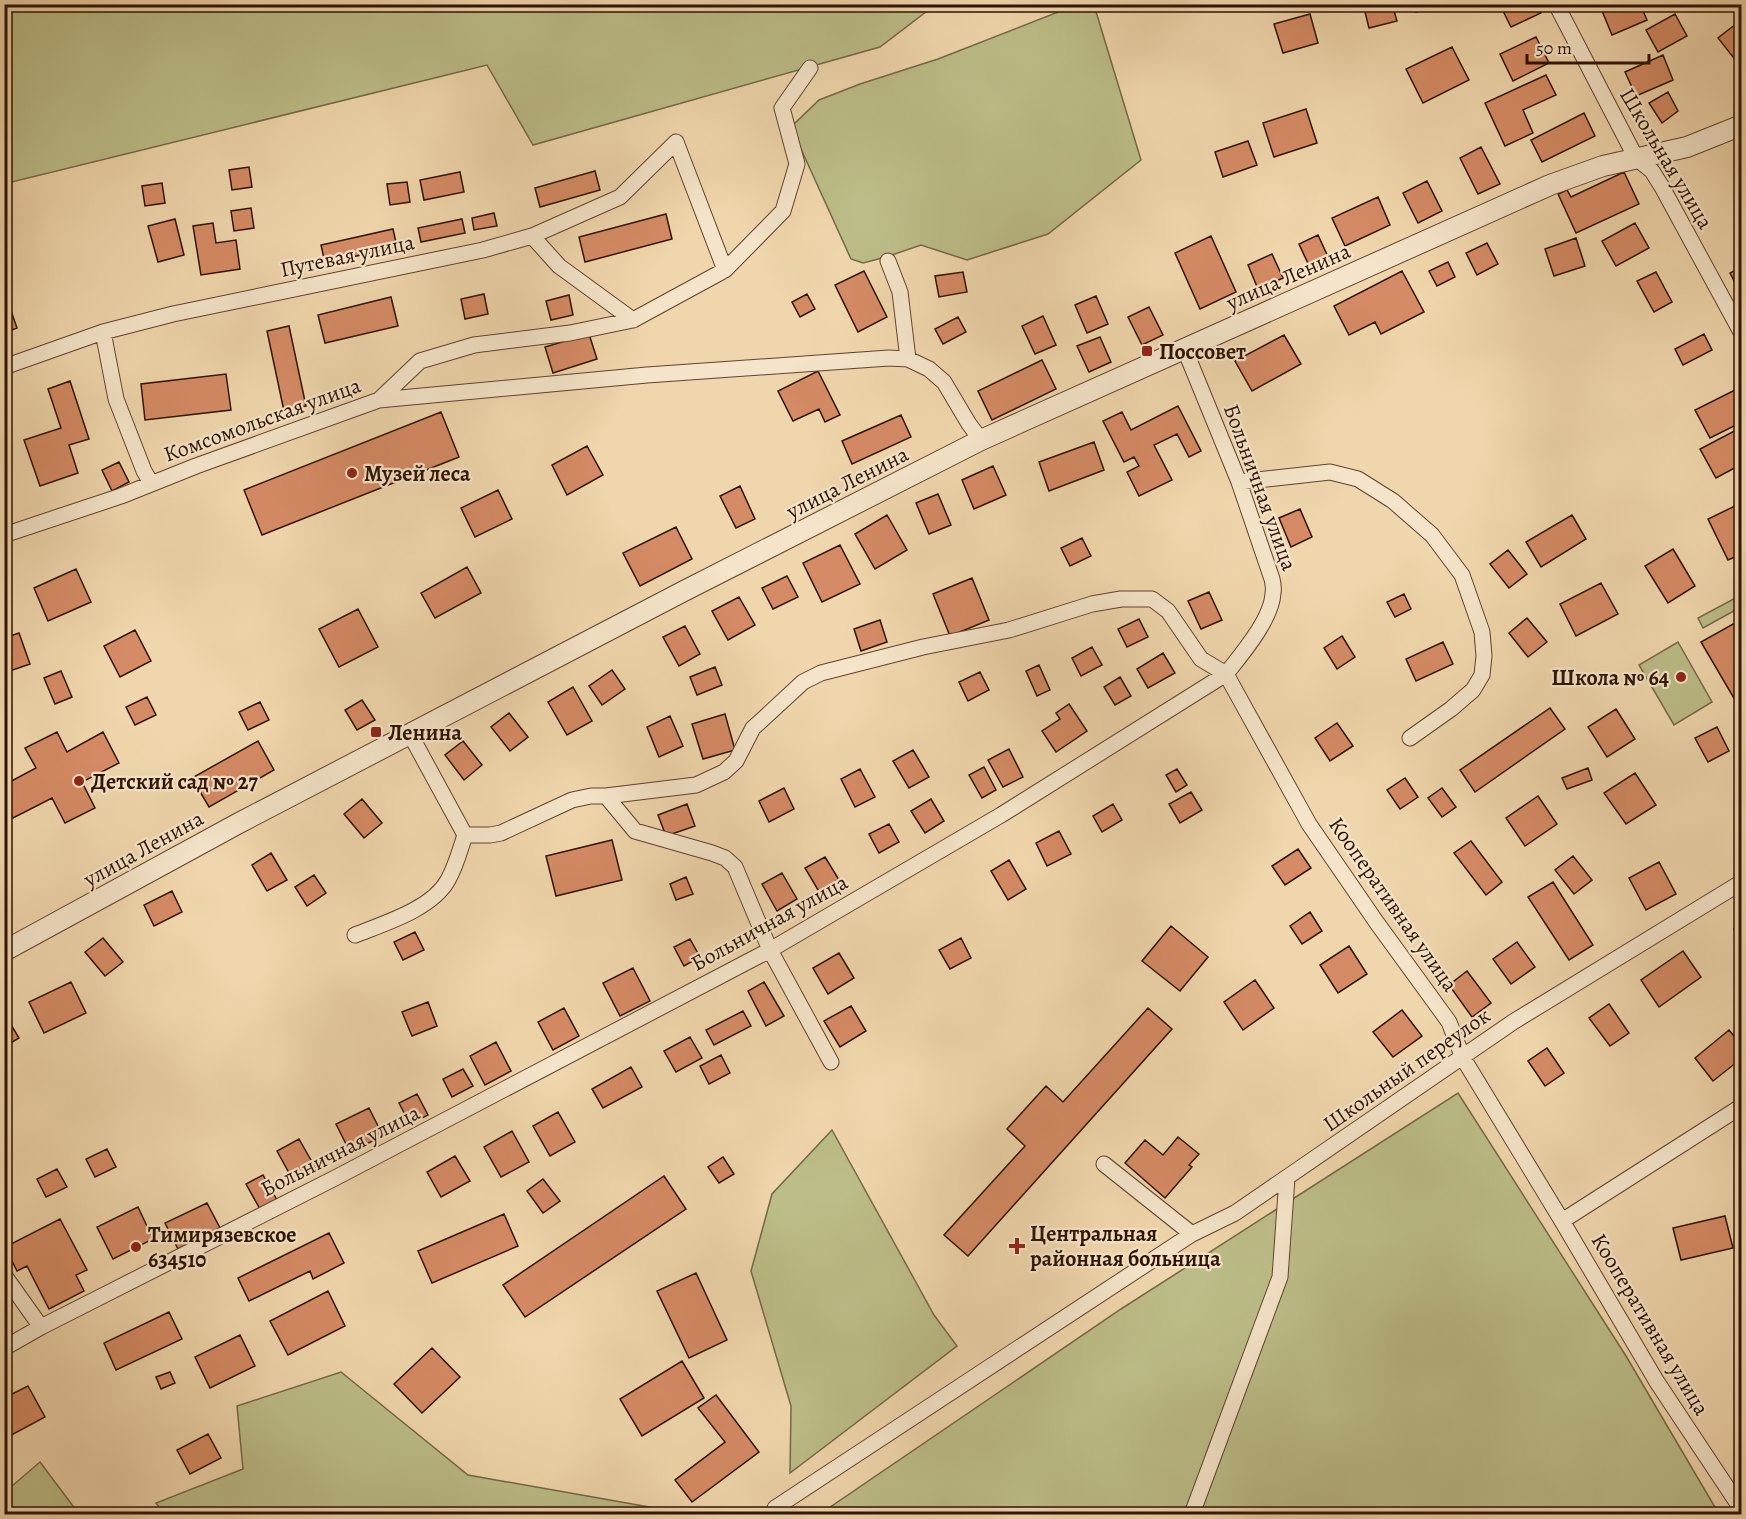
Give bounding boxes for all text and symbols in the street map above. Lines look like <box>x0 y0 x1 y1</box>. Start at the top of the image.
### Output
scale bar <box>1527 27 1648 65</box>
text: 50 m <box>1536 36 1572 60</box>
street label: Школьная улица <box>1612 82 1721 236</box>
street label: Путевая улица <box>277 227 418 285</box>
street label: улица Ленина <box>1221 236 1356 318</box>
place label: Поссовет <box>1159 337 1246 367</box>
marker: Поссовет <box>1140 344 1154 358</box>
street label: Комсомольская улица <box>160 370 366 470</box>
street label: Больничная улица <box>1216 400 1304 576</box>
street label: улица Ленина <box>780 439 914 527</box>
place label: Музей леса <box>364 459 471 489</box>
marker: Музей леса <box>345 466 359 480</box>
place label: Школа № 64 <box>1551 663 1669 693</box>
marker: Школа № 64 <box>1674 670 1688 684</box>
place label: Ленина <box>388 718 462 748</box>
marker: Ленина <box>369 725 383 739</box>
place label: Детский сад № 27 <box>91 767 258 797</box>
marker: Детский сад № 27 <box>72 774 86 788</box>
street label: улица Ленина <box>77 803 210 895</box>
street label: Кооперативная улица <box>1322 811 1465 999</box>
street label: Больничная улица <box>686 867 854 978</box>
street label: Школьный переулок <box>1317 1001 1496 1139</box>
street label: Больничная улица <box>256 1097 426 1204</box>
place label: Центральная районная больница <box>1030 1219 1221 1274</box>
place label: Тимирязевское 634510 <box>148 1220 297 1275</box>
street label: Кооперативная улица <box>1584 1228 1717 1422</box>
marker: Центральная районная больница <box>1008 1237 1026 1255</box>
marker: Тимирязевское 634510 <box>129 1240 143 1254</box>

